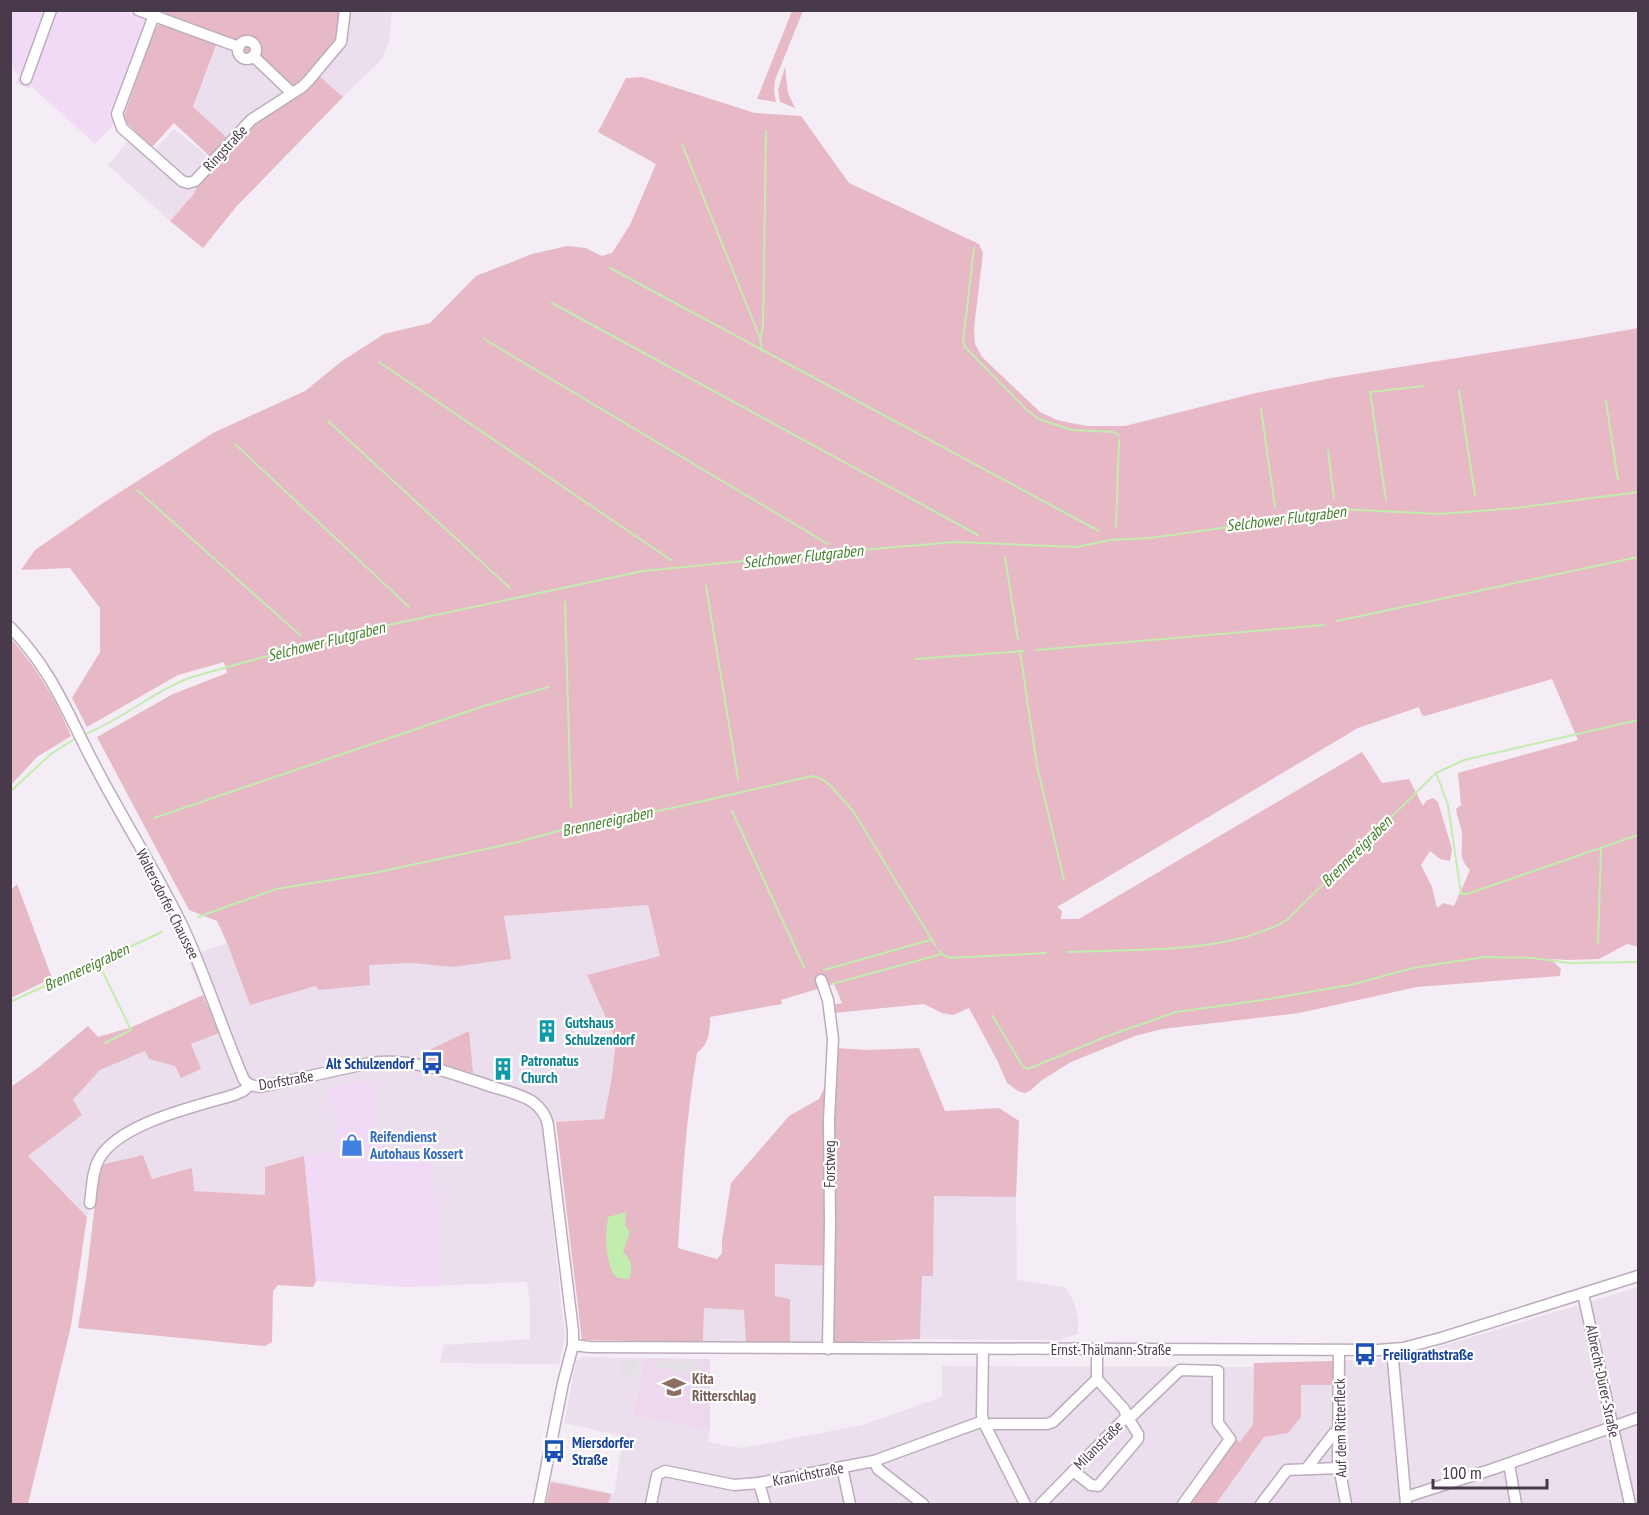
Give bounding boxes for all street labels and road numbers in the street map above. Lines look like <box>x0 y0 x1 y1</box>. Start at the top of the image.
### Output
street label: Ringstraße <box>199 121 251 175</box>
street label: Waltersdorfer Chaussee <box>132 846 204 962</box>
street label: Dorfstraße <box>257 1066 315 1094</box>
street label: Forstweg <box>820 1140 839 1188</box>
street label: Albrecht-Dürer-Straße <box>1582 1323 1624 1439</box>
street label: Ernst-Thälmann-Straße <box>1051 1340 1171 1359</box>
street label: Auf dem Ritterfleck <box>1330 1378 1350 1478</box>
street label: Milanstraße <box>1069 1416 1127 1474</box>
street label: Kranichstraße <box>771 1458 845 1490</box>

